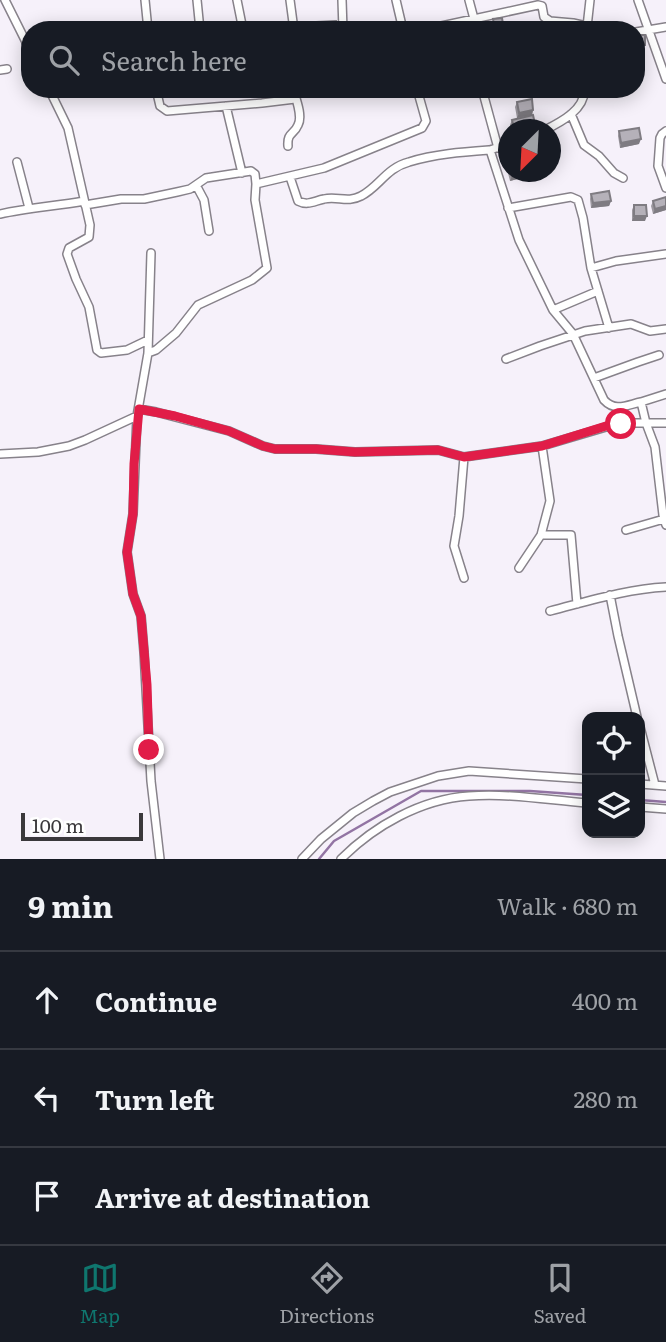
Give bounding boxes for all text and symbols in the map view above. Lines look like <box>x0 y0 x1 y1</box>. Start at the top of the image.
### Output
search box <box>21 21 645 98</box>
text: Search here <box>101 40 247 79</box>
icon: search <box>45 41 83 79</box>
north arrow <box>498 119 561 182</box>
route start <box>605 408 636 439</box>
map controls <box>582 712 645 838</box>
button: locate <box>582 712 645 775</box>
route end <box>133 734 164 765</box>
button: layers <box>582 775 645 838</box>
scale bar <box>21 810 144 842</box>
text: 100 m <box>32 811 84 839</box>
text: 9 min <box>28 883 113 927</box>
text: Walk · 680 m <box>497 888 638 922</box>
icon: ahead <box>28 981 66 1019</box>
text: Continue <box>95 981 217 1020</box>
text: 400 m <box>572 983 638 1017</box>
icon: left <box>28 1079 66 1117</box>
text: Turn left <box>95 1079 214 1118</box>
text: 280 m <box>573 1081 638 1115</box>
icon: arrive <box>28 1177 66 1215</box>
text: Arrive at destination <box>95 1177 370 1216</box>
tab: Map <box>80 1259 120 1329</box>
tab: Directions <box>279 1259 374 1329</box>
tab: Saved <box>533 1259 586 1329</box>

